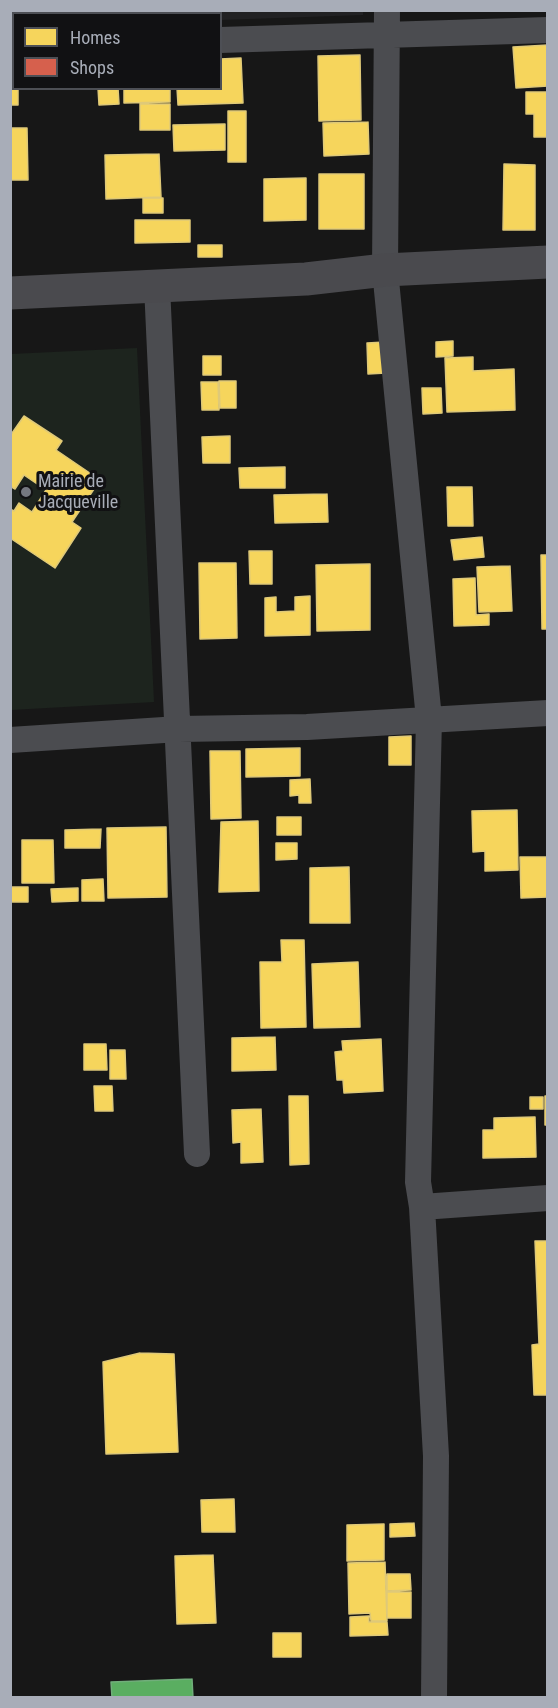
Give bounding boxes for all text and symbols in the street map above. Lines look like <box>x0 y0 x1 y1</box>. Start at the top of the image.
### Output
legend <box>12 12 222 90</box>
text: Homes <box>70 27 120 48</box>
text: Shops <box>70 57 114 78</box>
place label: Mairie de Jacqueville <box>38 471 118 514</box>
marker: Mairie de Jacqueville <box>19 485 33 499</box>

